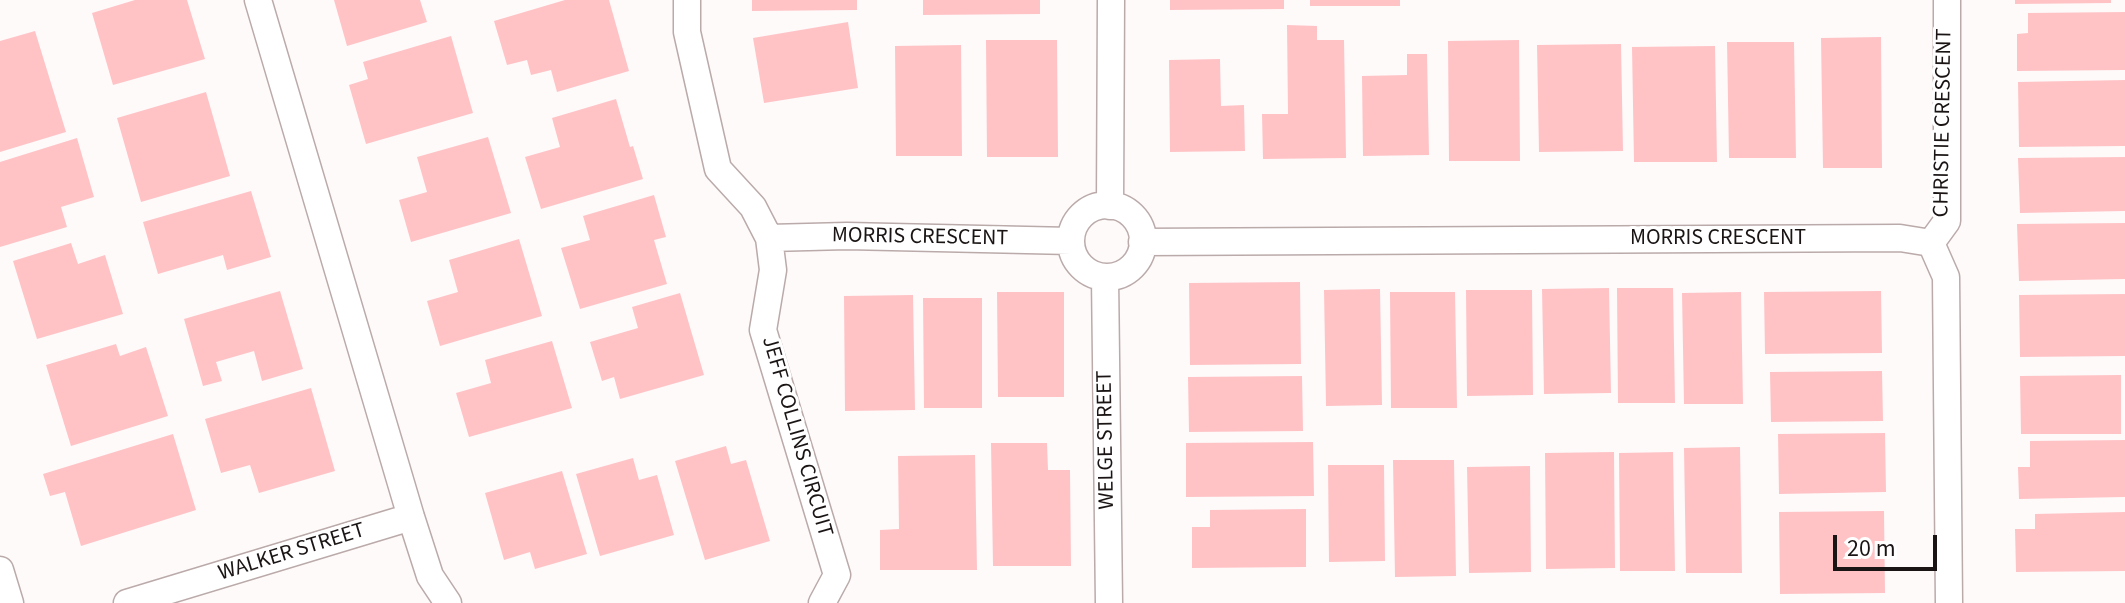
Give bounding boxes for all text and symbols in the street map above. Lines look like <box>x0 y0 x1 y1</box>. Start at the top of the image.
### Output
street label: CHRISTIE CRESCENT <box>1929 28 1959 218</box>
street label: MORRIS CRESCENT <box>832 223 1008 253</box>
street label: MORRIS CRESCENT <box>1630 226 1806 252</box>
street label: JEFF COLLINS CIRCUIT <box>755 334 837 540</box>
street label: WELGE STREET <box>1093 370 1121 510</box>
street label: WALKER STREET <box>216 518 368 588</box>
scale bar <box>1837 519 1941 569</box>
text: 20 m <box>1847 531 1896 566</box>

